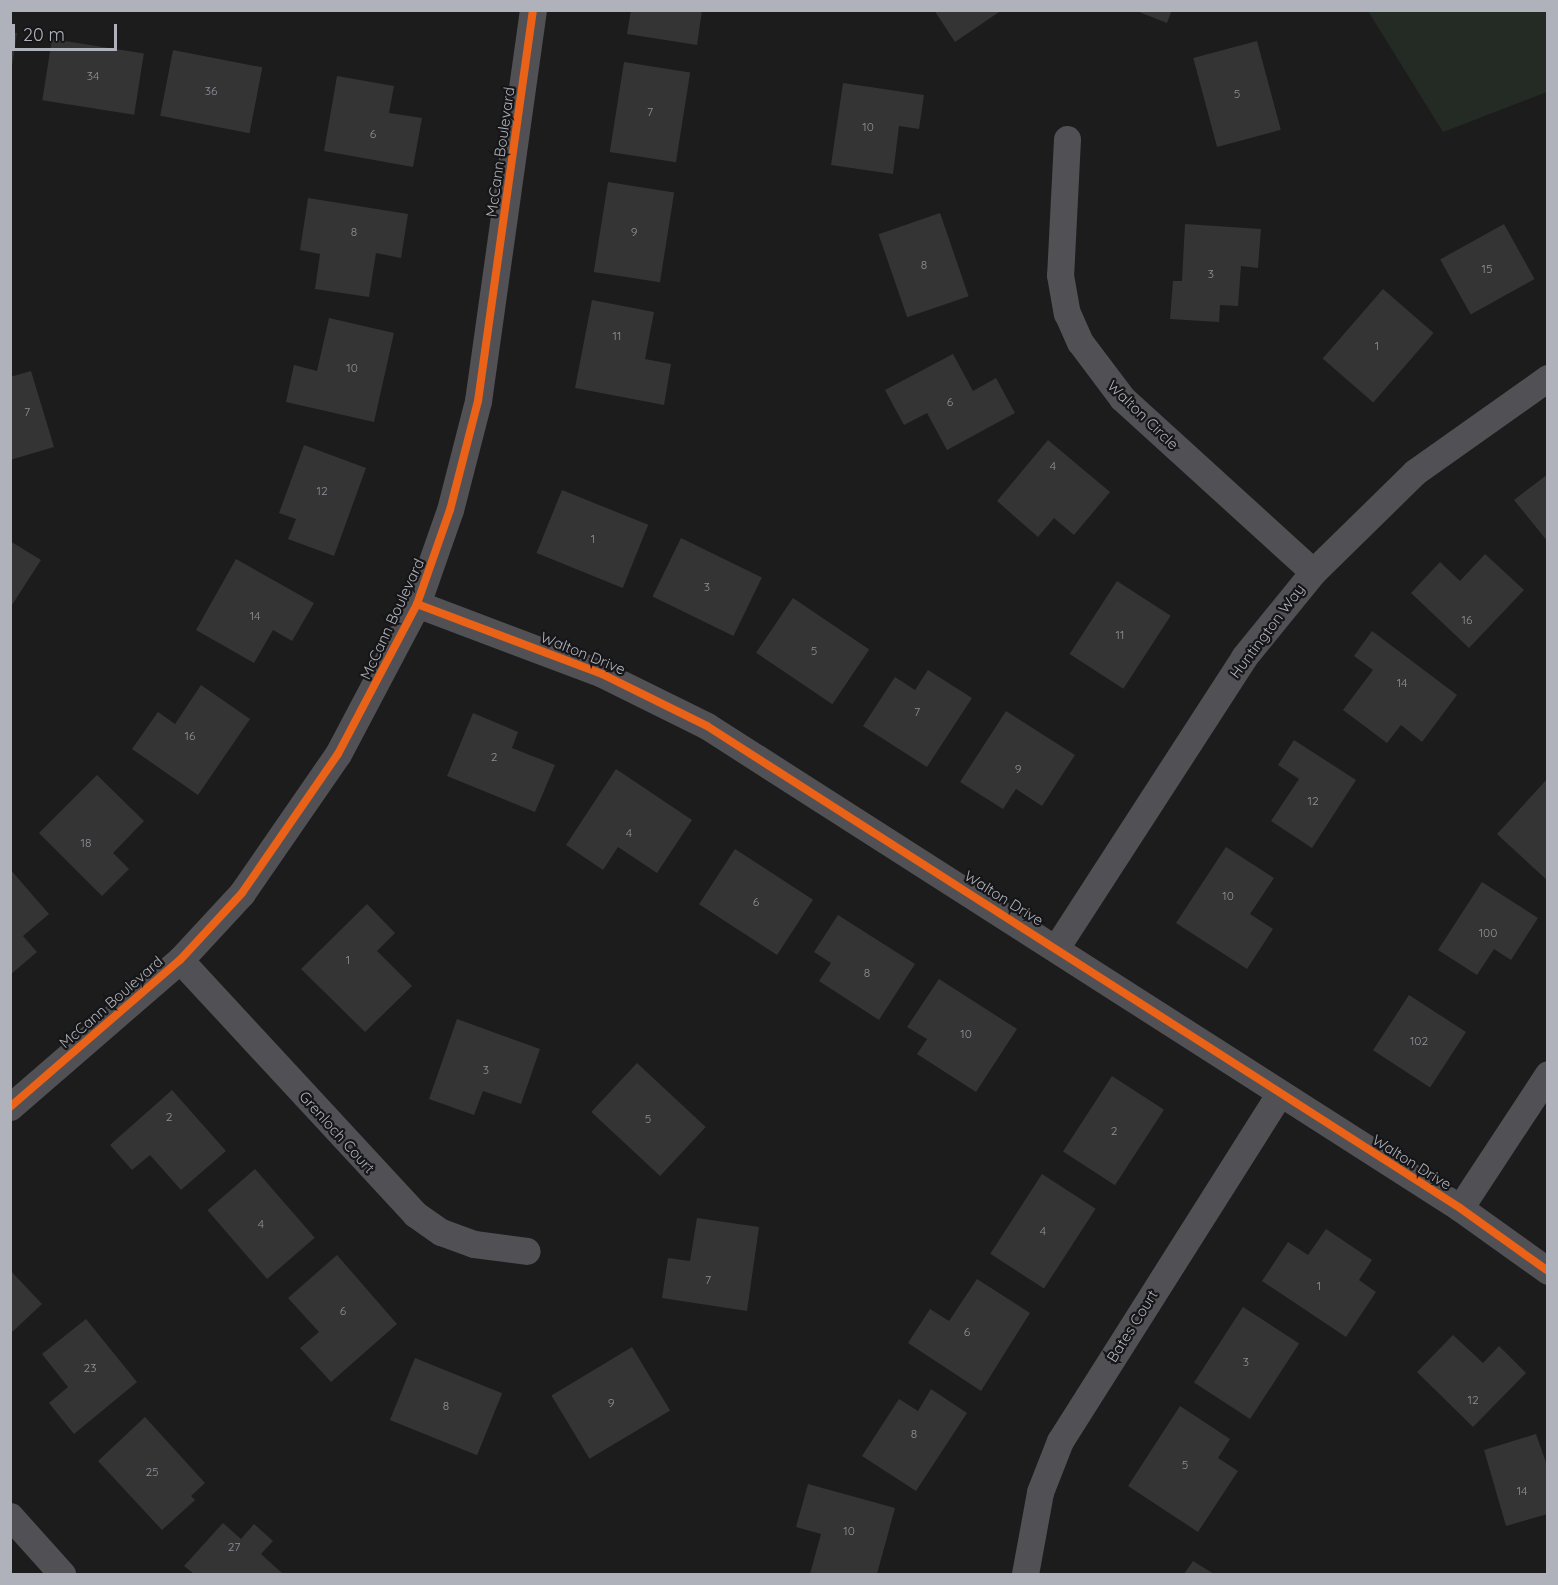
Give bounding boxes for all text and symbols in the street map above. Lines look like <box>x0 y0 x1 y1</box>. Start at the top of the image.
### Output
scale bar <box>15 12 120 50</box>
text: 20 m <box>23 23 65 46</box>
house number: 34 <box>87 69 99 83</box>
house number: 36 <box>205 84 217 98</box>
street label: McCann Boulevard <box>482 86 518 218</box>
house number: 5 <box>1234 87 1240 101</box>
house number: 7 <box>647 105 653 119</box>
house number: 10 <box>862 120 874 134</box>
house number: 6 <box>370 127 376 141</box>
house number: 8 <box>351 225 357 239</box>
house number: 9 <box>631 225 637 239</box>
house number: 8 <box>921 258 927 272</box>
house number: 15 <box>1482 262 1492 276</box>
house number: 3 <box>1208 267 1214 281</box>
house number: 11 <box>613 329 621 343</box>
house number: 1 <box>1375 339 1379 353</box>
house number: 10 <box>346 361 358 375</box>
street label: Walton Circle <box>1104 377 1182 453</box>
house number: 6 <box>947 395 953 409</box>
house number: 7 <box>24 405 30 419</box>
house number: 4 <box>1050 459 1056 473</box>
house number: 12 <box>316 484 328 498</box>
house number: 1 <box>591 532 595 546</box>
street label: McCann Boulevard <box>356 556 428 682</box>
house number: 3 <box>704 580 710 594</box>
street label: Huntington Way <box>1226 580 1308 682</box>
house number: 14 <box>250 609 260 623</box>
house number: 16 <box>1462 613 1472 627</box>
street label: Walton Drive <box>538 628 628 678</box>
house number: 11 <box>1116 628 1124 642</box>
house number: 5 <box>811 644 817 658</box>
house number: 14 <box>1397 676 1407 690</box>
house number: 7 <box>914 705 920 719</box>
house number: 16 <box>185 729 195 743</box>
house number: 2 <box>491 750 497 764</box>
house number: 9 <box>1015 762 1021 776</box>
house number: 12 <box>1307 794 1319 808</box>
house number: 4 <box>626 826 632 840</box>
house number: 18 <box>81 836 91 850</box>
street label: Walton Drive <box>961 867 1047 929</box>
house number: 10 <box>1222 889 1234 903</box>
house number: 6 <box>753 895 759 909</box>
house number: 100 <box>1479 926 1497 940</box>
street label: McCann Boulevard <box>56 952 166 1052</box>
house number: 1 <box>346 953 350 967</box>
house number: 8 <box>864 966 870 980</box>
house number: 10 <box>960 1027 972 1041</box>
house number: 102 <box>1410 1034 1428 1048</box>
house number: 3 <box>483 1063 489 1077</box>
street label: Grenloch Court <box>296 1087 378 1177</box>
house number: 2 <box>166 1110 172 1124</box>
house number: 5 <box>645 1112 651 1126</box>
house number: 2 <box>1111 1124 1117 1138</box>
street label: Walton Drive <box>1369 1131 1455 1193</box>
house number: 4 <box>258 1217 264 1231</box>
house number: 4 <box>1040 1224 1046 1238</box>
house number: 7 <box>705 1273 711 1287</box>
house number: 1 <box>1317 1279 1321 1293</box>
street label: Bates Court <box>1103 1287 1161 1365</box>
house number: 6 <box>340 1304 346 1318</box>
house number: 6 <box>964 1325 970 1339</box>
house number: 3 <box>1243 1355 1249 1369</box>
house number: 23 <box>84 1361 96 1375</box>
house number: 12 <box>1467 1393 1479 1407</box>
house number: 9 <box>608 1396 614 1410</box>
house number: 8 <box>443 1399 449 1413</box>
house number: 8 <box>911 1427 917 1441</box>
house number: 5 <box>1182 1458 1188 1472</box>
house number: 25 <box>145 1465 159 1479</box>
house number: 14 <box>1517 1484 1527 1498</box>
house number: 10 <box>843 1524 855 1538</box>
house number: 27 <box>228 1540 240 1554</box>

